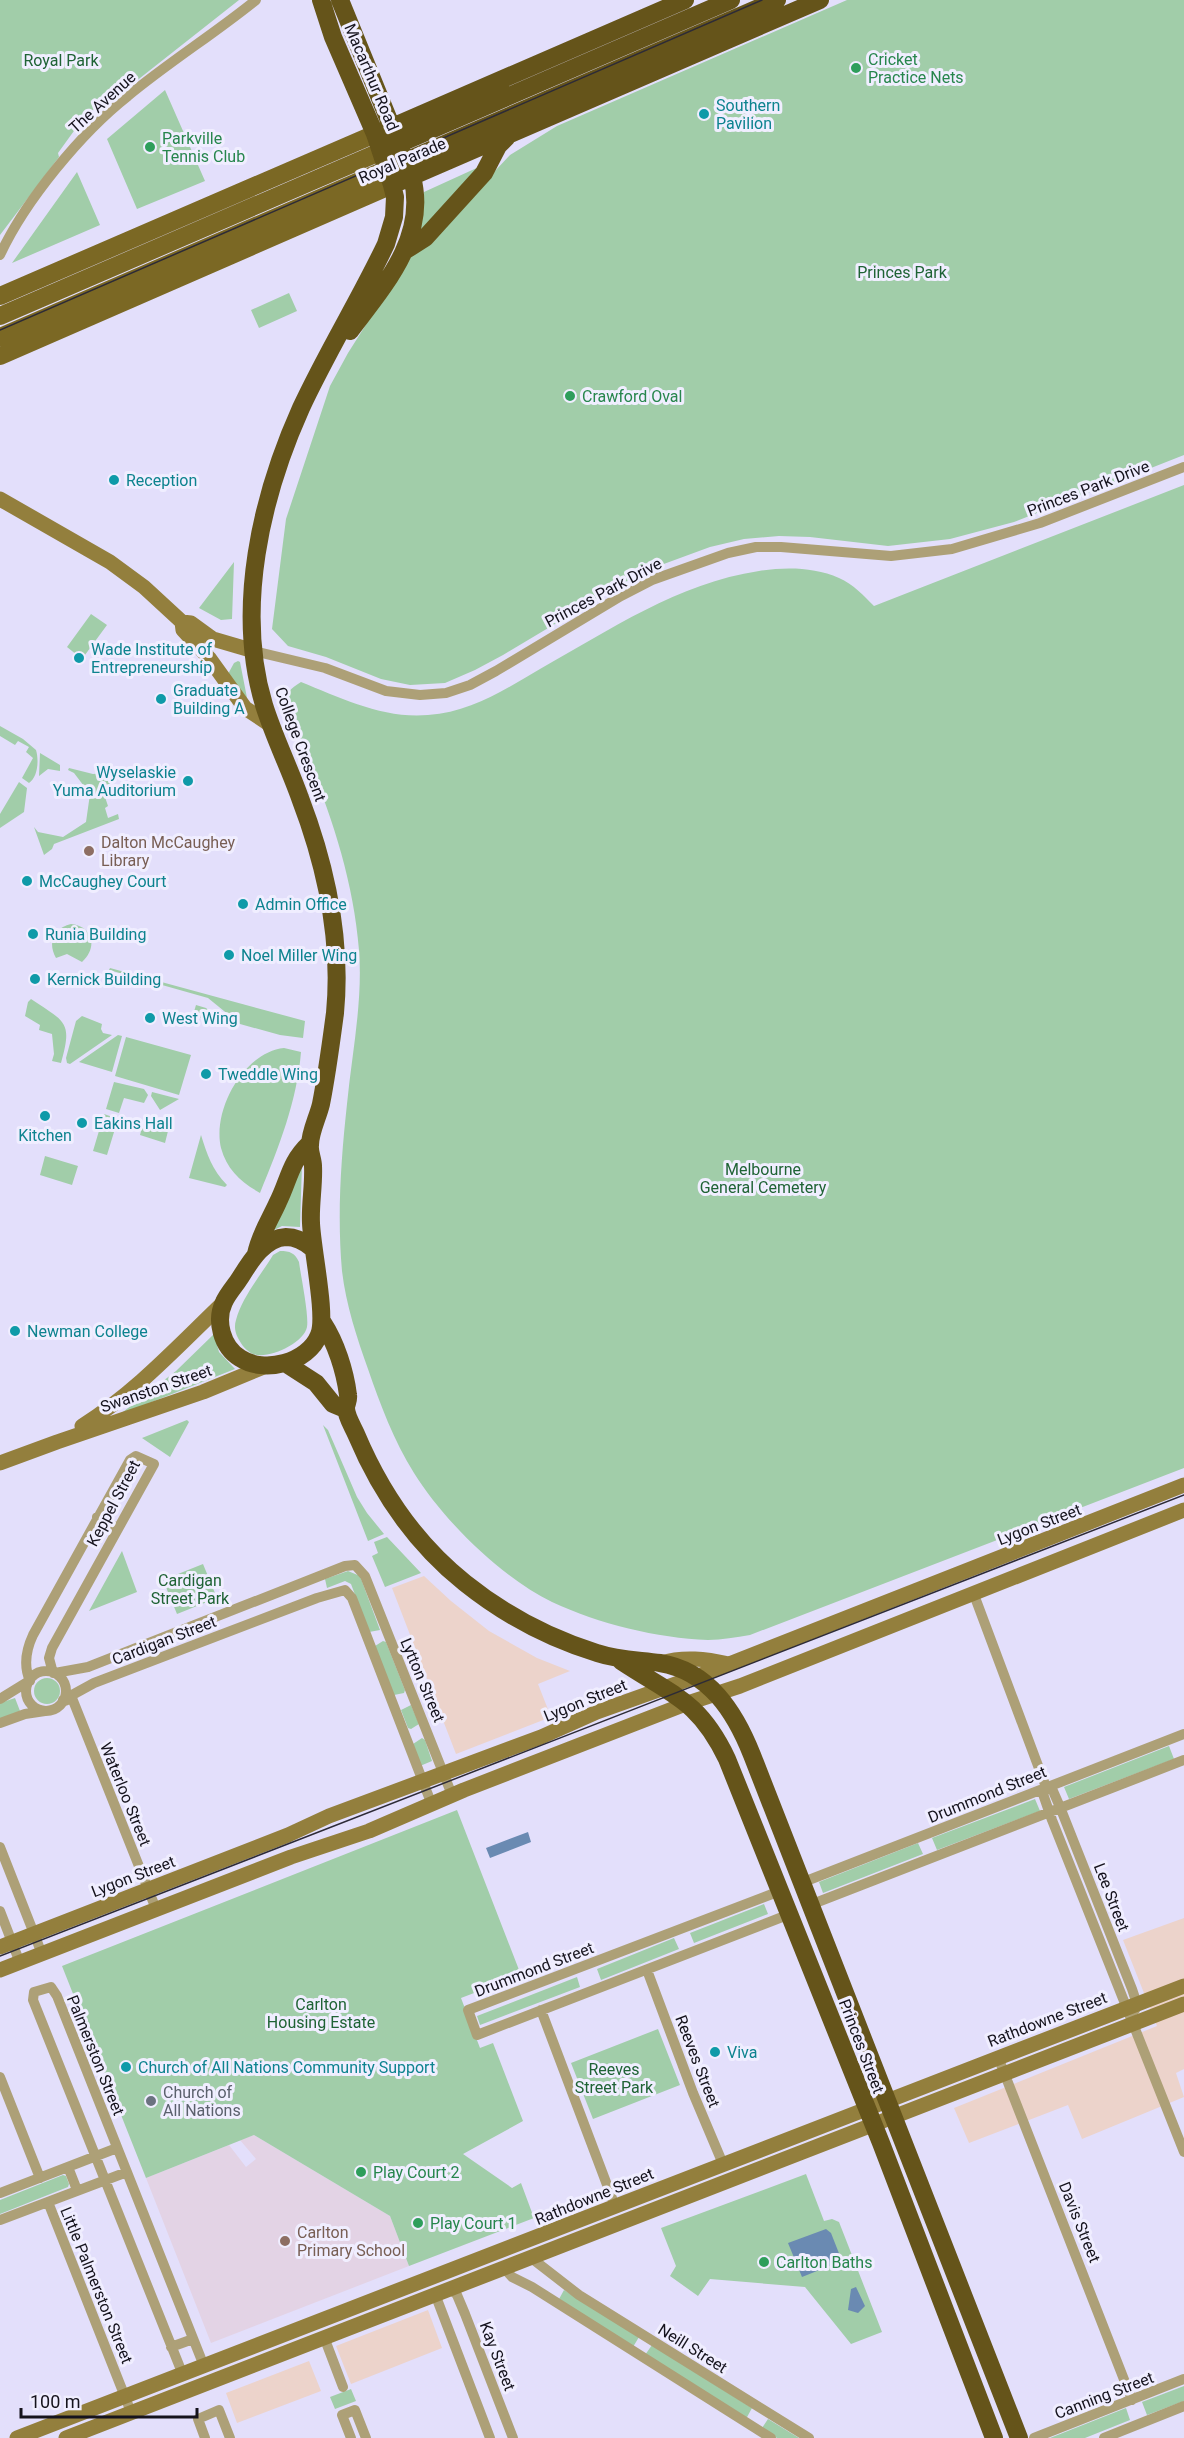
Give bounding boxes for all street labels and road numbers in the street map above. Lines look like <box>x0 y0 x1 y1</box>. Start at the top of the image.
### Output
street label: Macarthur Road <box>340 21 403 134</box>
street label: The Avenue <box>65 67 140 137</box>
street label: Royal Parade <box>356 134 449 187</box>
street label: Princes Park Drive <box>1024 456 1152 521</box>
street label: Princes Park Drive <box>542 554 665 631</box>
street label: College Crescent <box>271 684 330 804</box>
street label: Swanston Street <box>98 1361 214 1416</box>
street label: Keppel Street <box>83 1457 144 1550</box>
street label: Lygon Street <box>995 1500 1084 1549</box>
street label: Cardigan Street <box>109 1612 219 1669</box>
street label: Lytton Street <box>396 1635 449 1725</box>
street label: Lygon Street <box>541 1675 630 1726</box>
street label: Waterloo Street <box>96 1740 155 1849</box>
street label: Drummond Street <box>925 1762 1049 1827</box>
street label: Lygon Street <box>89 1852 178 1901</box>
street label: Lee Street <box>1090 1860 1133 1934</box>
street label: Drummond Street <box>472 1938 596 2001</box>
street label: Rathdowne Street <box>985 1988 1110 2051</box>
street label: Palmerston Street <box>63 1992 128 2118</box>
street label: Princes Street <box>835 1996 888 2096</box>
street label: Reeves Street <box>671 2012 724 2110</box>
street label: Rathdowne Street <box>532 2164 656 2229</box>
street label: Davis Street <box>1055 2179 1104 2265</box>
street label: Little Palmerston Street <box>56 2204 137 2366</box>
street label: Kay Street <box>476 2319 519 2393</box>
street label: Neill Street <box>655 2320 731 2377</box>
street label: Canning Street <box>1052 2368 1156 2423</box>

